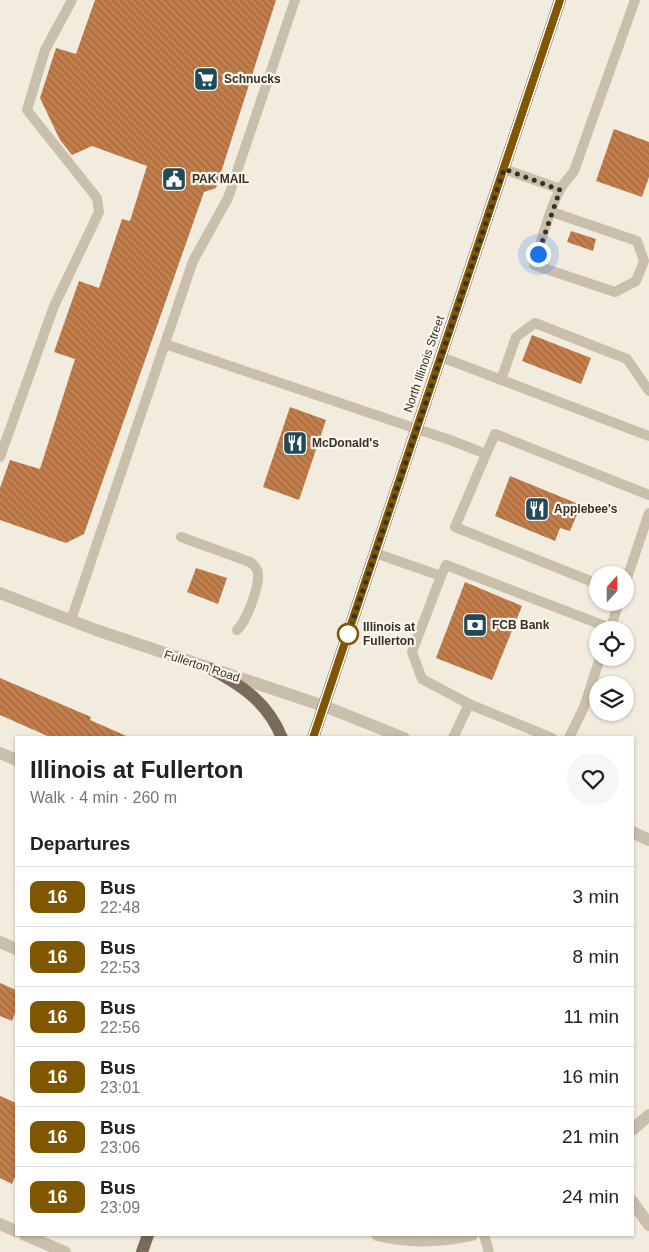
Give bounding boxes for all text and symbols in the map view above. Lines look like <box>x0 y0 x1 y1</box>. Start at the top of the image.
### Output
supermarket icon: Schnucks <box>193 66 219 92</box>
place label: Schnucks <box>224 72 281 86</box>
public building icon: PAK MAIL <box>161 166 187 192</box>
place label: PAK MAIL <box>192 172 249 186</box>
your location <box>526 242 551 267</box>
street label: North Illinois Street <box>401 313 447 414</box>
restaurant icon: McDonald's <box>282 430 308 456</box>
place label: McDonald's <box>312 436 379 450</box>
restaurant icon: Applebee's <box>524 496 550 522</box>
place label: Applebee's <box>554 502 618 516</box>
north arrow <box>589 566 634 611</box>
map controls <box>589 566 634 721</box>
bank icon: FCB Bank <box>462 612 488 638</box>
place label: FCB Bank <box>492 618 550 632</box>
place label: Illinois at Fullerton <box>363 620 415 648</box>
button: locate <box>589 621 634 666</box>
marker: Illinois at Fullerton <box>337 623 359 645</box>
street label: Fullerton Road <box>162 647 242 685</box>
button: layers <box>589 676 634 721</box>
button: heart <box>567 753 619 805</box>
text: Illinois at Fullerton <box>30 756 243 783</box>
text: Walk · 4 min · 260 m <box>30 789 177 806</box>
text: Departures <box>30 833 130 854</box>
text: Bus <box>100 877 136 898</box>
text: 3 min <box>573 886 619 907</box>
text: 16 <box>47 887 68 907</box>
text: 22:48 <box>100 899 140 916</box>
text: Bus <box>100 937 136 958</box>
text: 8 min <box>573 946 619 967</box>
text: 16 <box>47 947 68 967</box>
text: 22:53 <box>100 959 140 976</box>
text: Bus <box>100 997 136 1018</box>
text: 11 min <box>563 1006 619 1027</box>
text: 16 <box>47 1007 68 1027</box>
text: 22:56 <box>100 1019 140 1036</box>
text: Bus <box>100 1057 136 1078</box>
text: 16 min <box>562 1066 619 1087</box>
text: 16 <box>47 1067 68 1087</box>
text: 23:01 <box>100 1079 140 1096</box>
text: Bus <box>100 1117 136 1138</box>
text: 21 min <box>562 1126 619 1147</box>
text: 16 <box>47 1127 68 1147</box>
text: 23:06 <box>100 1139 140 1156</box>
text: Bus <box>100 1177 136 1198</box>
text: 24 min <box>562 1186 619 1207</box>
text: 16 <box>47 1187 68 1207</box>
text: 23:09 <box>100 1199 140 1216</box>

